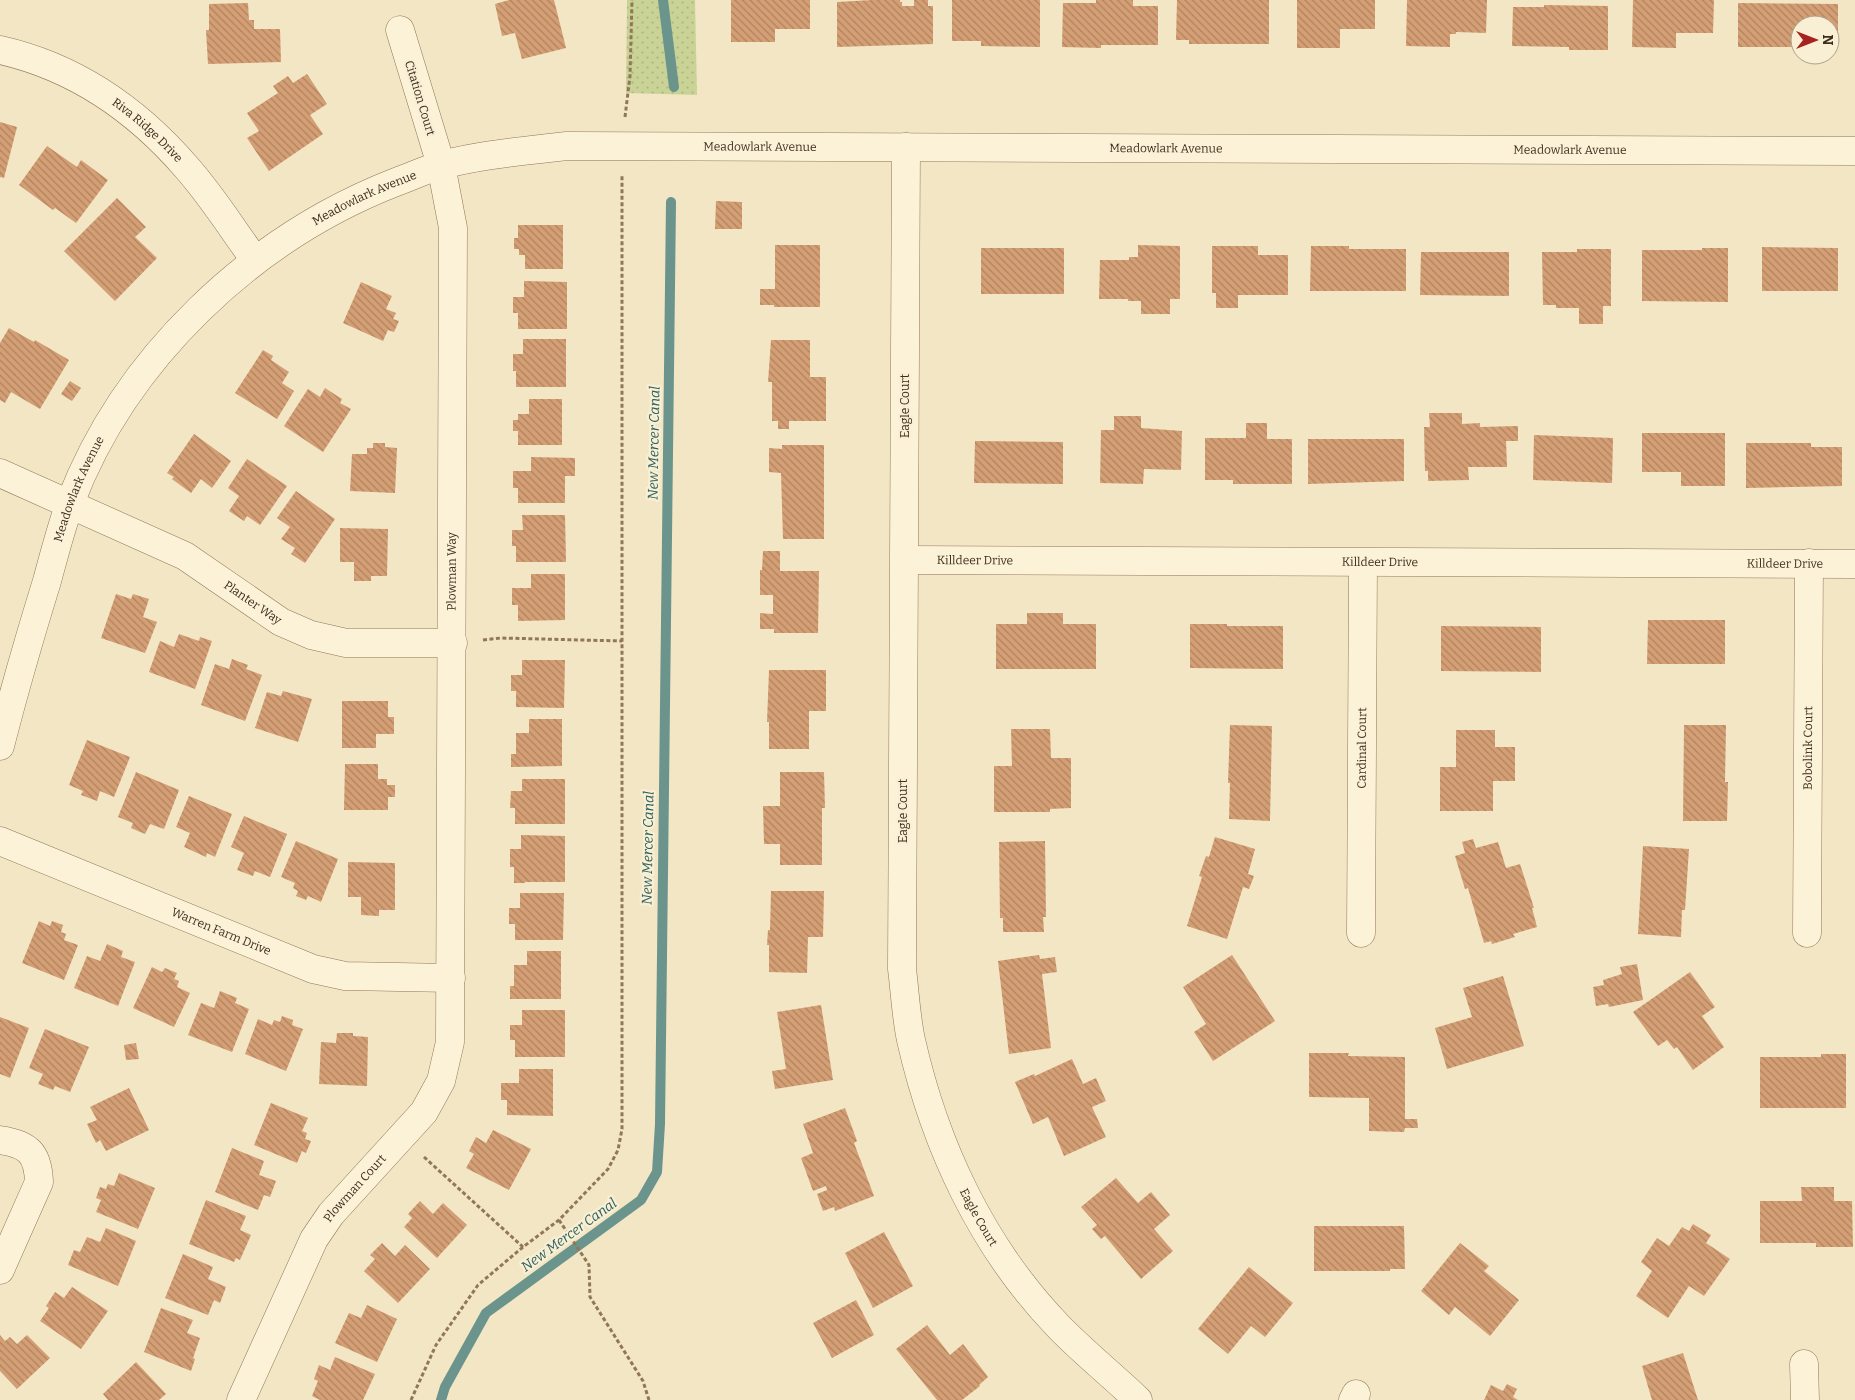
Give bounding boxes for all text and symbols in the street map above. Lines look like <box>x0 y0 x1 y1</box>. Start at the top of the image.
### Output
north arrow <box>1790 15 1840 65</box>
text: N <box>1819 35 1836 46</box>
street label: Citation Court <box>402 59 438 138</box>
street label: Riva Ridge Drive <box>109 95 186 165</box>
street label: Meadowlark Avenue <box>703 140 817 154</box>
street label: Meadowlark Avenue <box>1109 141 1223 156</box>
street label: Meadowlark Avenue <box>1513 143 1627 157</box>
street label: Meadowlark Avenue <box>310 168 418 228</box>
street label: Eagle Court <box>898 373 912 438</box>
water label: New Mercer Canal <box>645 386 663 500</box>
street label: Meadowlark Avenue <box>51 434 107 544</box>
street label: Plowman Way <box>445 531 459 611</box>
street label: Killdeer Drive <box>937 553 1013 567</box>
street label: Killdeer Drive <box>1342 555 1418 569</box>
street label: Killdeer Drive <box>1747 557 1823 571</box>
street label: Planter Way <box>221 578 285 628</box>
street label: Bobolink Court <box>1801 705 1815 790</box>
street label: Cardinal Court <box>1355 707 1369 789</box>
street label: Eagle Court <box>896 778 910 843</box>
water label: New Mercer Canal <box>639 791 657 905</box>
street label: Warren Farm Drive <box>169 905 273 958</box>
street label: Plowman Court <box>321 1151 389 1225</box>
street label: Eagle Court <box>957 1186 1001 1249</box>
water label: New Mercer Canal <box>518 1195 620 1275</box>

